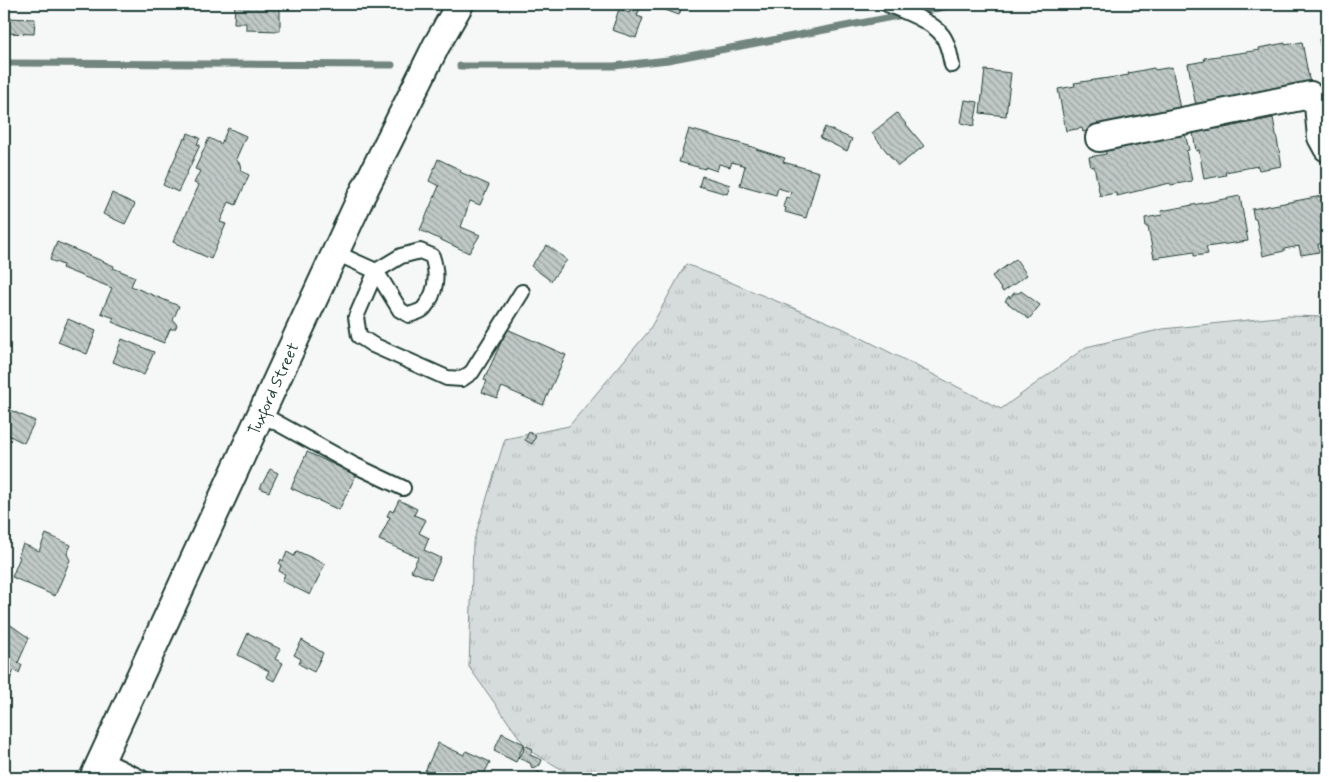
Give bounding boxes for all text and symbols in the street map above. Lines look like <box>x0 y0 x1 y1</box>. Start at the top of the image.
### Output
street label: Tuxford Street <box>244 339 305 439</box>

